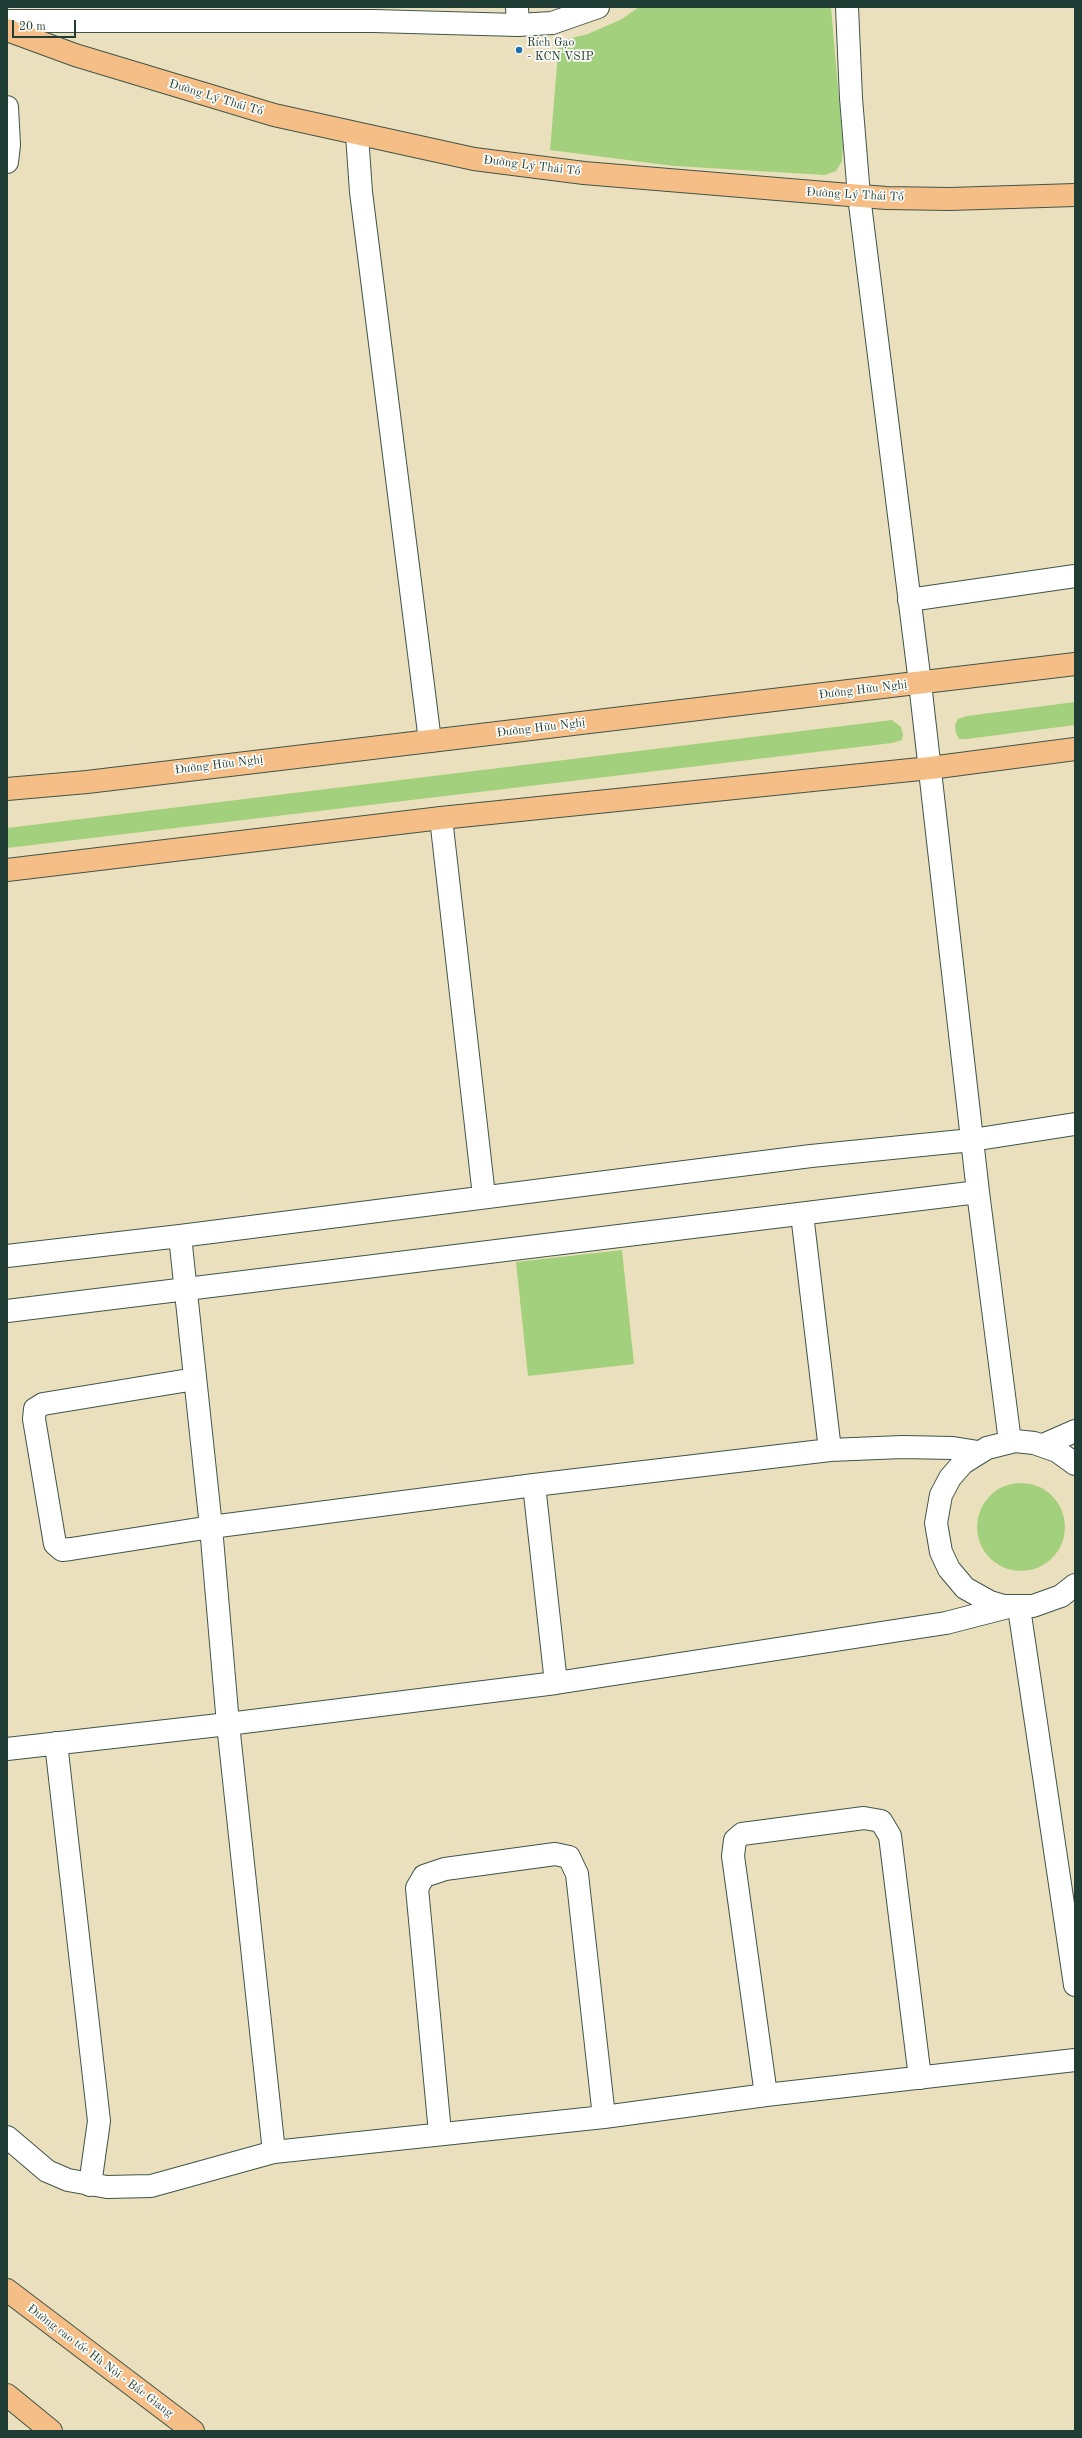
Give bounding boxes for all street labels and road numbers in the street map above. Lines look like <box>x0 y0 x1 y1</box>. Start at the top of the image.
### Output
street label: Đường Lý Thái Tổ <box>167 77 265 119</box>
street label: Đường Lý Thái Tổ <box>483 153 581 179</box>
street label: Đường Lý Thái Tổ <box>806 185 904 205</box>
street label: Đường Hữu Nghị <box>818 677 908 703</box>
street label: Đường Hữu Nghị <box>496 715 586 741</box>
street label: Đường Hữu Nghị <box>174 752 264 778</box>
street label: Đường cao tốc Hà Nội - Bắc Giang <box>24 2301 176 2421</box>

